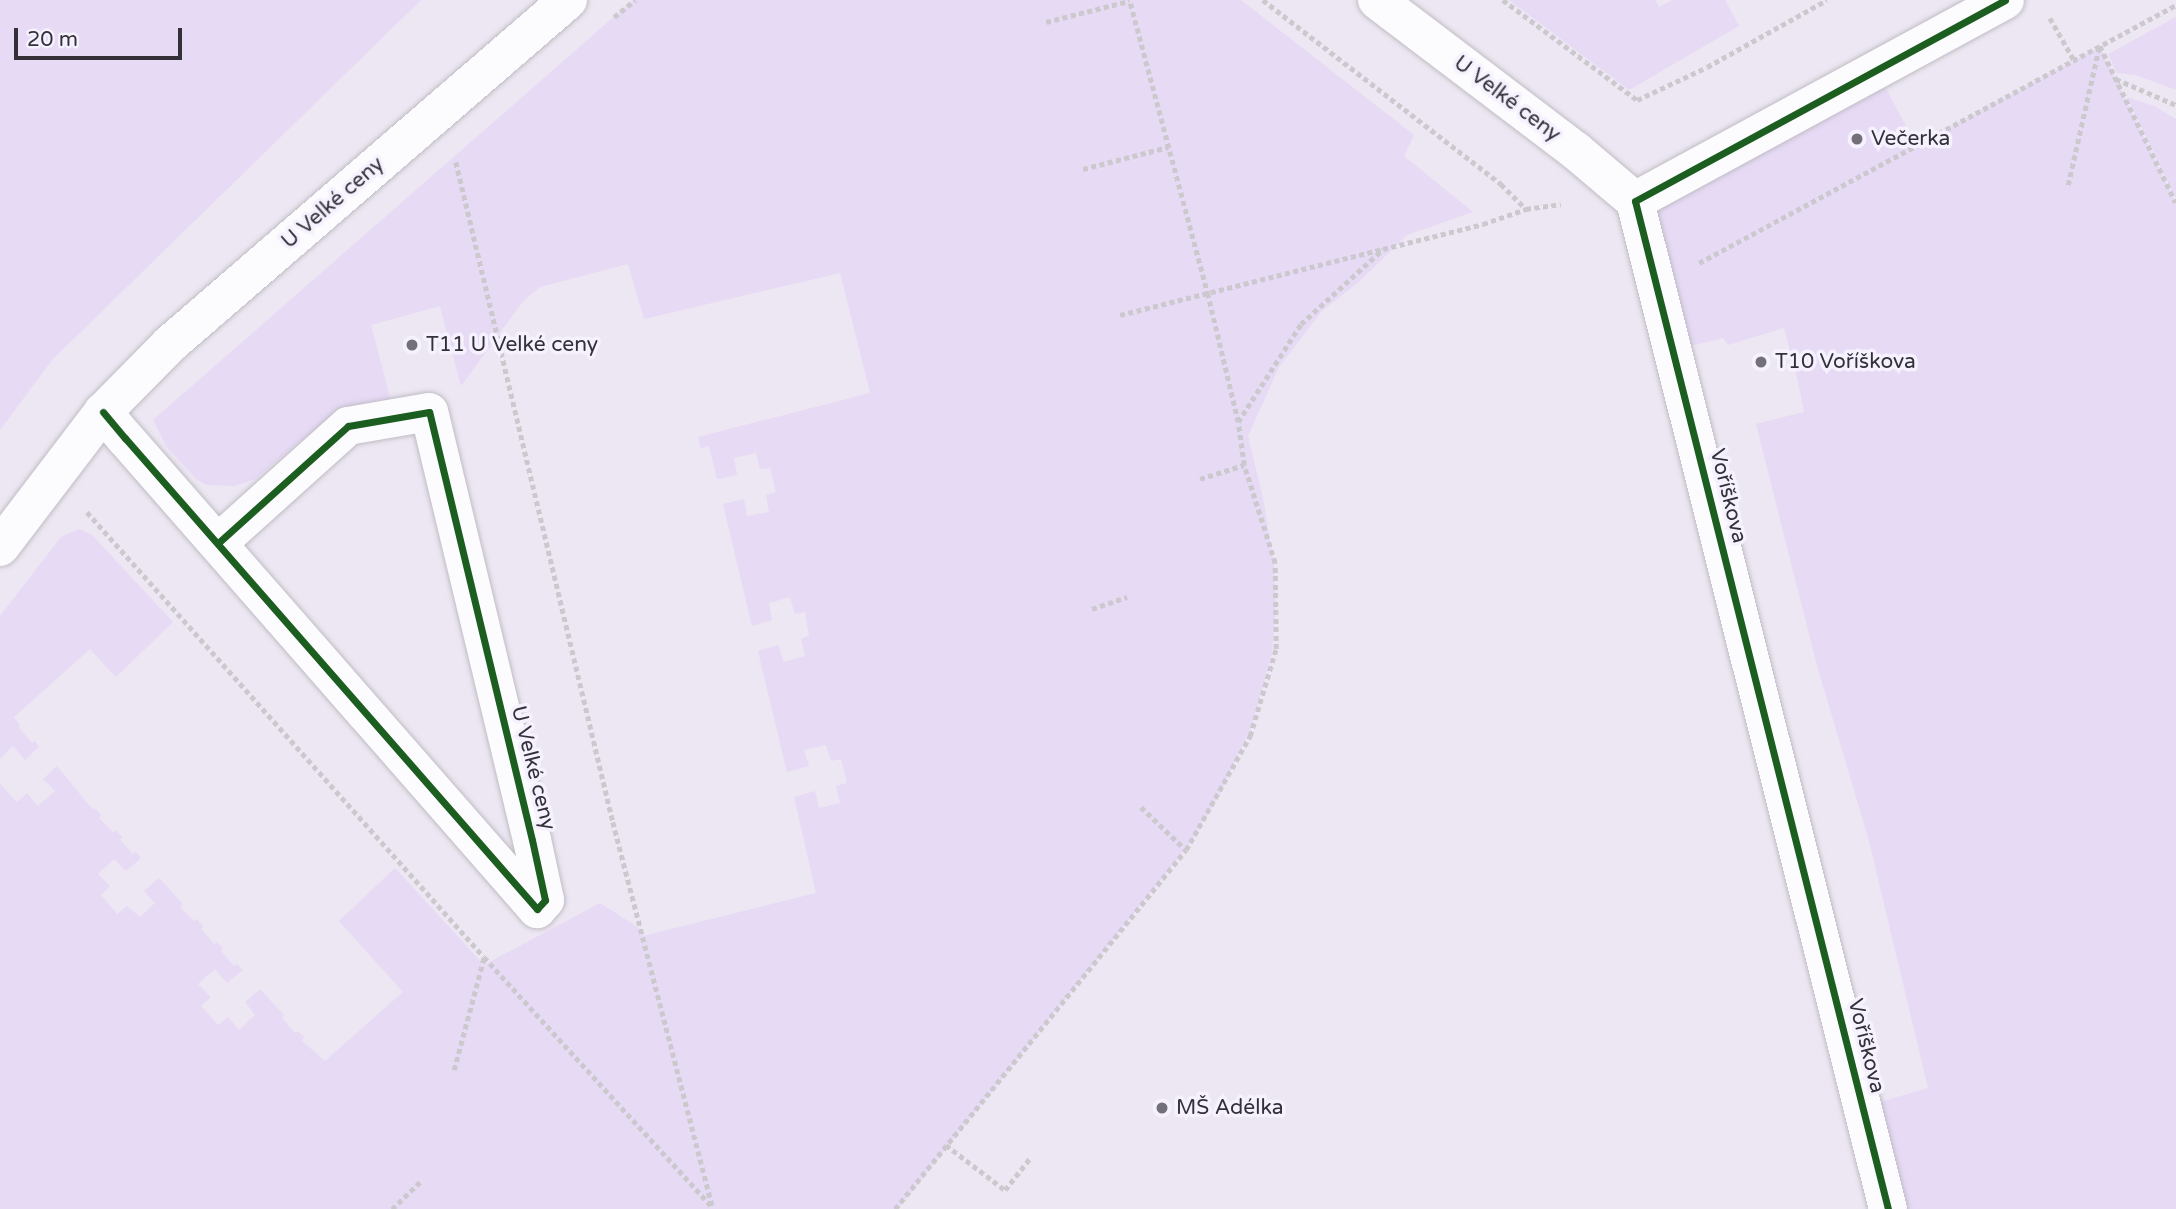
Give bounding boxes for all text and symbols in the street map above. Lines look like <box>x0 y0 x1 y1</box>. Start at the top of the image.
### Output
scale bar <box>18 14 186 58</box>
text: 20 m <box>27 27 78 52</box>
street label: U Velké ceny <box>1449 51 1565 147</box>
place label: Večerka <box>1871 126 1950 152</box>
marker: Večerka <box>1849 131 1865 147</box>
street label: U Velké ceny <box>277 152 389 254</box>
place label: T11 U Velké ceny <box>426 332 598 358</box>
marker: T11 U Velké ceny <box>404 337 420 353</box>
place label: T10 Voříškova <box>1775 349 1916 375</box>
marker: T10 Voříškova <box>1753 354 1769 370</box>
street label: Voříškova <box>1704 446 1752 546</box>
street label: U Velké ceny <box>505 703 561 833</box>
street label: Voříškova <box>1842 996 1890 1096</box>
place label: MŠ Adélka <box>1176 1095 1283 1121</box>
marker: MŠ Adélka <box>1154 1100 1170 1116</box>

